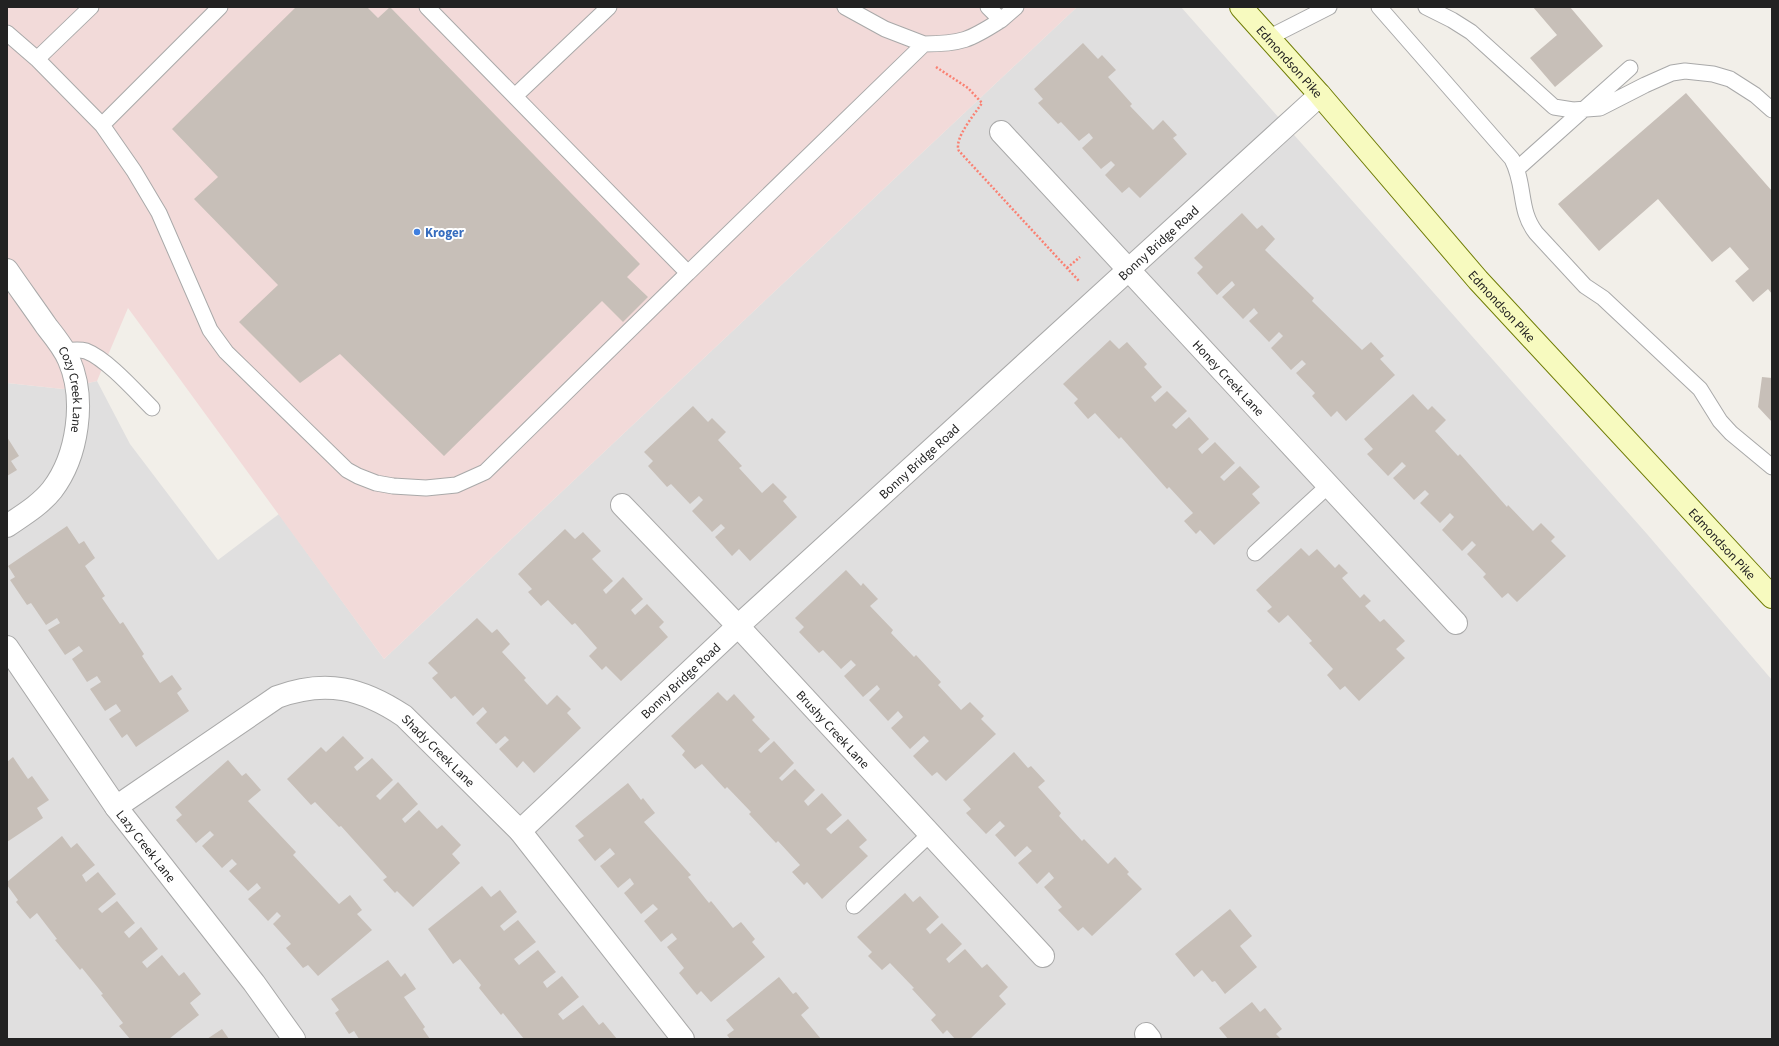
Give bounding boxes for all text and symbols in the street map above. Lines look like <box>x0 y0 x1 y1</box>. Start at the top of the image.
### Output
street label: Edmondson Pike <box>1252 22 1326 102</box>
street label: Bonny Bridge Road <box>1114 202 1203 285</box>
place label: Kroger <box>425 224 465 242</box>
marker: Kroger <box>412 227 422 237</box>
street label: Edmondson Pike <box>1464 267 1539 346</box>
street label: Honey Creek Lane <box>1188 336 1268 420</box>
street label: Cozy Creek Lane <box>53 343 86 434</box>
street label: Bonny Bridge Road <box>875 420 964 503</box>
street label: Edmondson Pike <box>1684 505 1759 584</box>
street label: Bonny Bridge Road <box>637 639 725 723</box>
street label: Brushy Creek Lane <box>792 687 873 773</box>
street label: Shady Creek Lane <box>397 711 479 791</box>
street label: Lazy Creek Lane <box>112 807 180 886</box>

